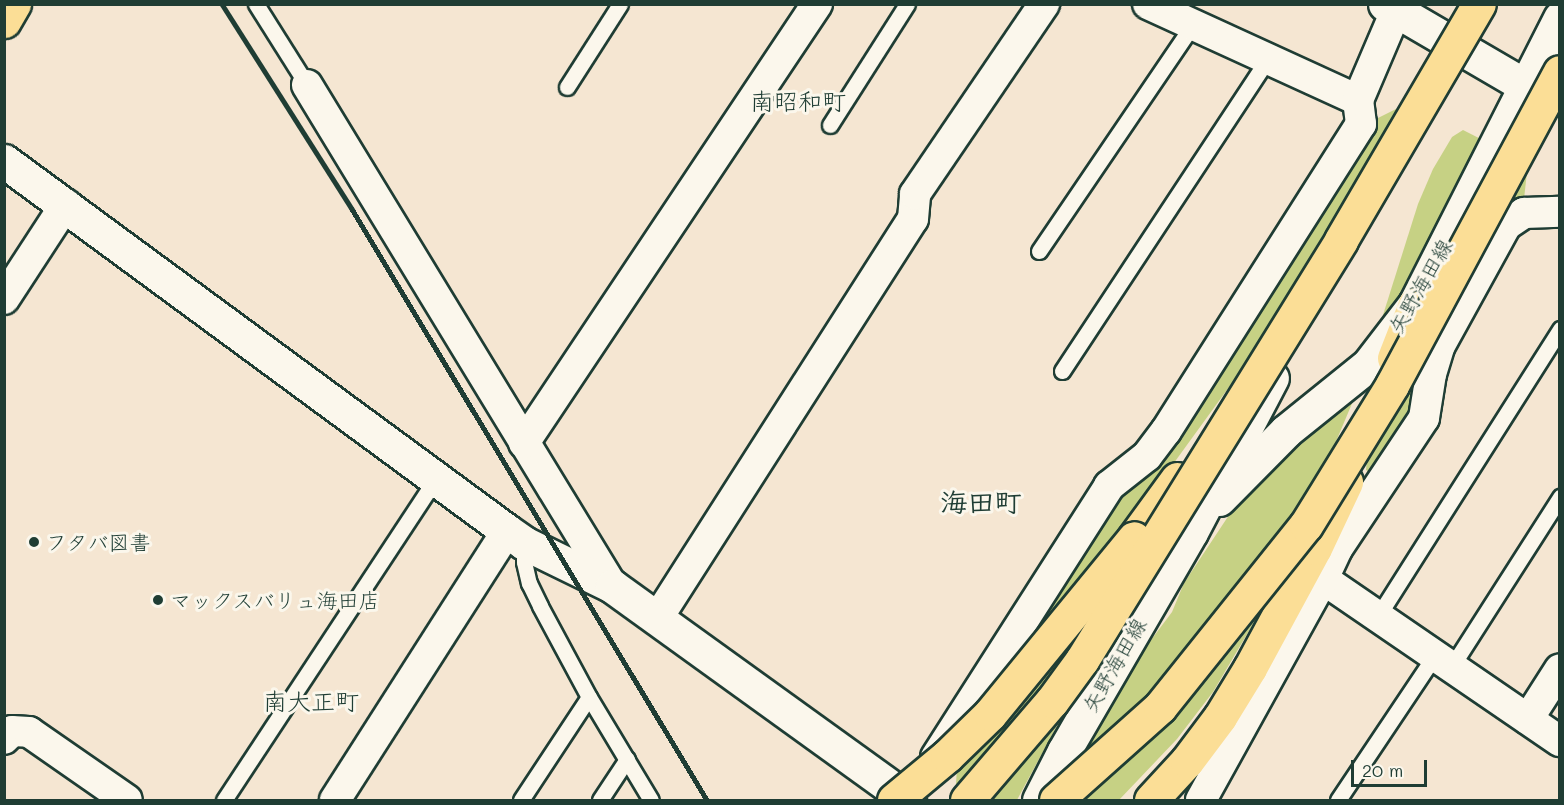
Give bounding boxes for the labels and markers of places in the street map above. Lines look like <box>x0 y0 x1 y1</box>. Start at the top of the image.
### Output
place label: フタバ図書 <box>46 529 151 555</box>
marker: フタバ図書 <box>27 535 41 549</box>
place label: マックスバリュ海田店 <box>170 587 380 613</box>
marker: マックスバリュ海田店 <box>151 593 165 607</box>

